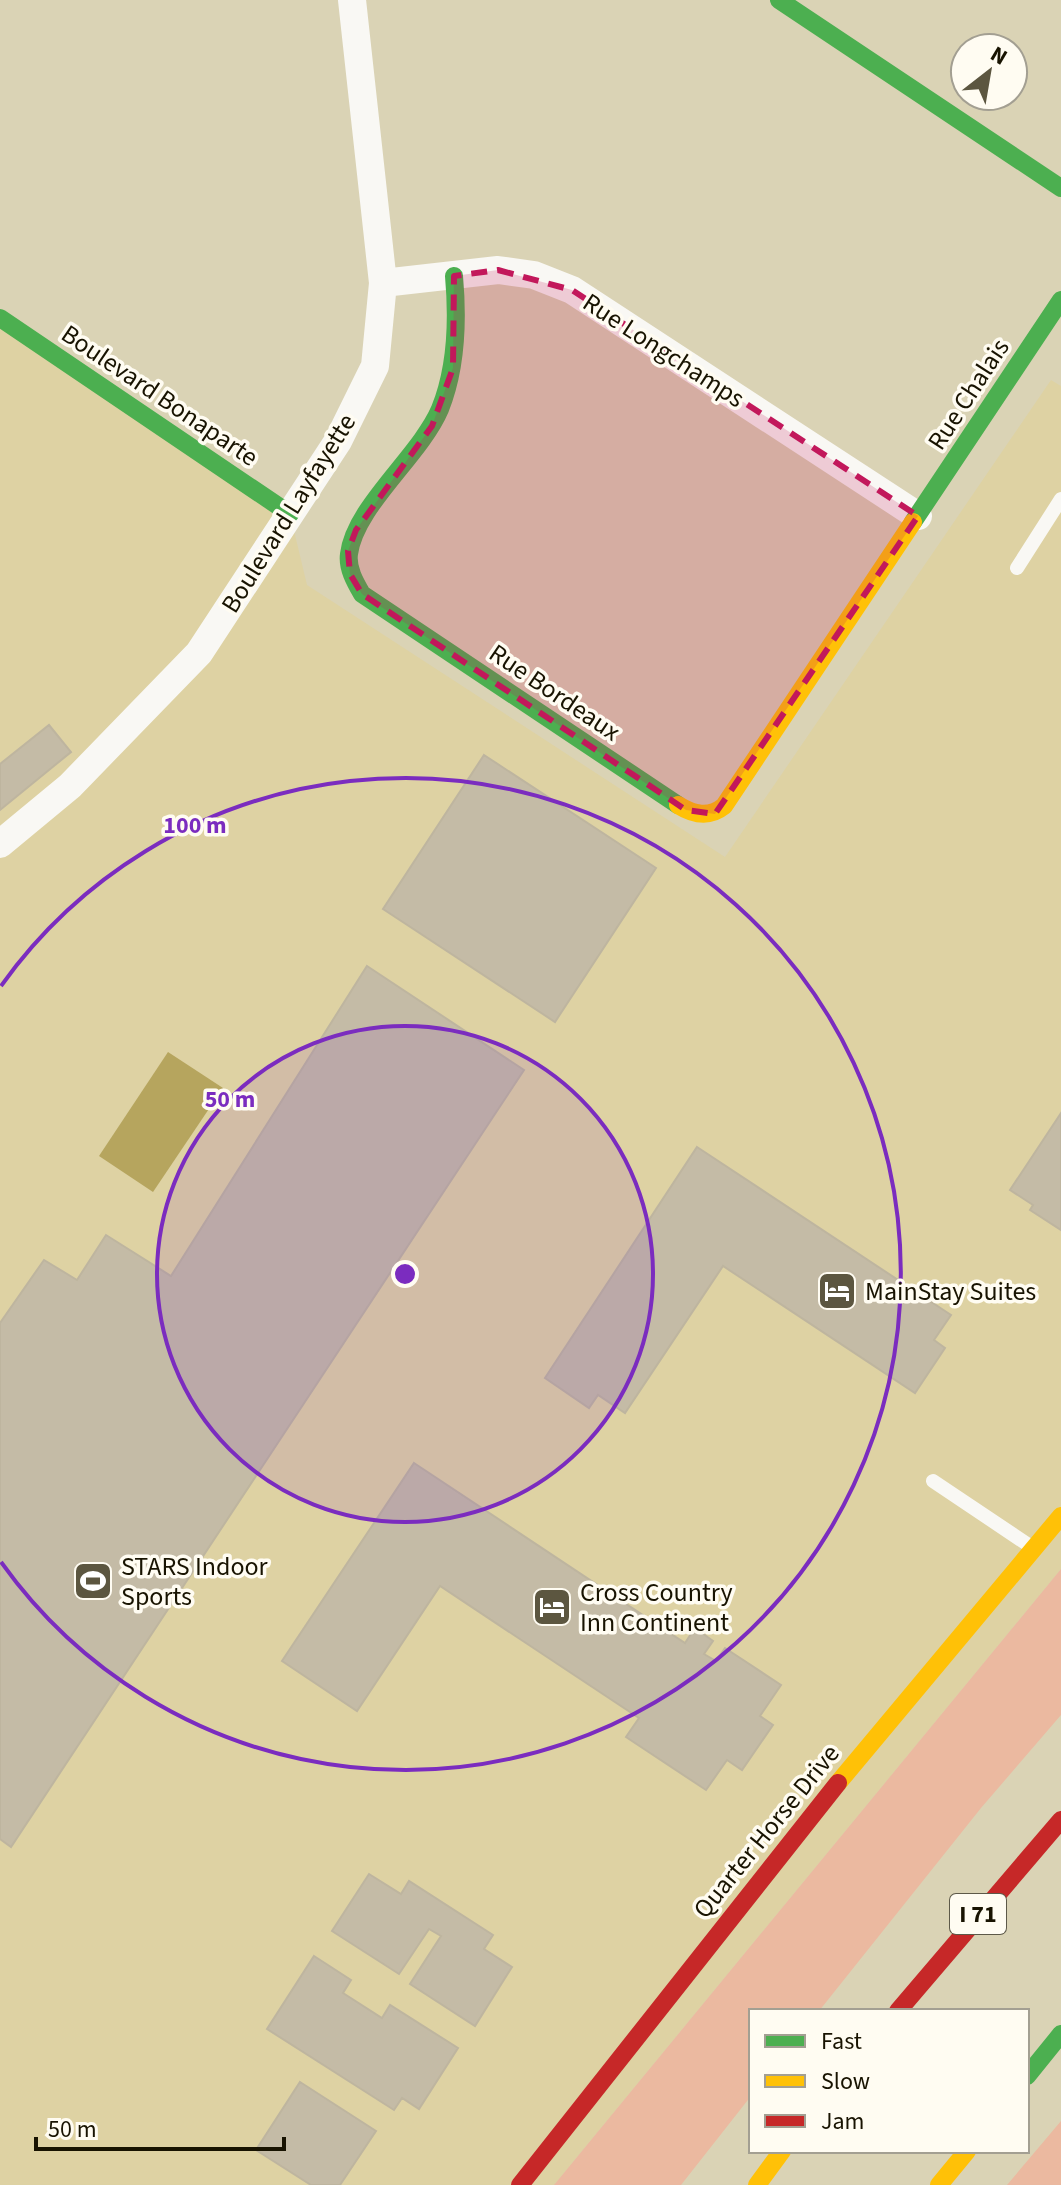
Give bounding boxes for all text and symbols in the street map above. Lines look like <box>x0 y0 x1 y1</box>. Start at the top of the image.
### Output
north arrow <box>949 32 1029 112</box>
text: N <box>984 38 1013 73</box>
street label: Rue Longchamps <box>576 284 752 417</box>
street label: Boulevard Bonaparte <box>54 316 266 475</box>
street label: Rue Chalais <box>919 331 1018 457</box>
street label: Boulevard Layfayette <box>212 407 365 620</box>
street label: Rue Bordeaux <box>482 635 628 750</box>
text: 100 m <box>163 808 227 843</box>
text: 50 m <box>205 1082 255 1117</box>
centre of rings <box>391 1260 419 1288</box>
hotel icon: MainStay Suites <box>816 1270 858 1312</box>
place label: MainStay Suites <box>865 1273 1036 1310</box>
place label: STARS Indoor Sports <box>121 1548 269 1615</box>
sports icon: STARS Indoor Sports <box>72 1560 114 1602</box>
place label: Cross Country Inn Continent <box>580 1574 733 1641</box>
hotel icon: Cross Country Inn Continent <box>531 1586 573 1628</box>
street label: Quarter Horse Drive <box>685 1736 848 1926</box>
road number: I 71 <box>950 1894 1006 1934</box>
legend <box>749 2009 1029 2153</box>
text: Fast <box>821 2024 862 2059</box>
text: Slow <box>821 2064 870 2099</box>
scale bar <box>36 2101 284 2151</box>
text: Jam <box>821 2104 865 2139</box>
text: 50 m <box>48 2112 97 2147</box>

